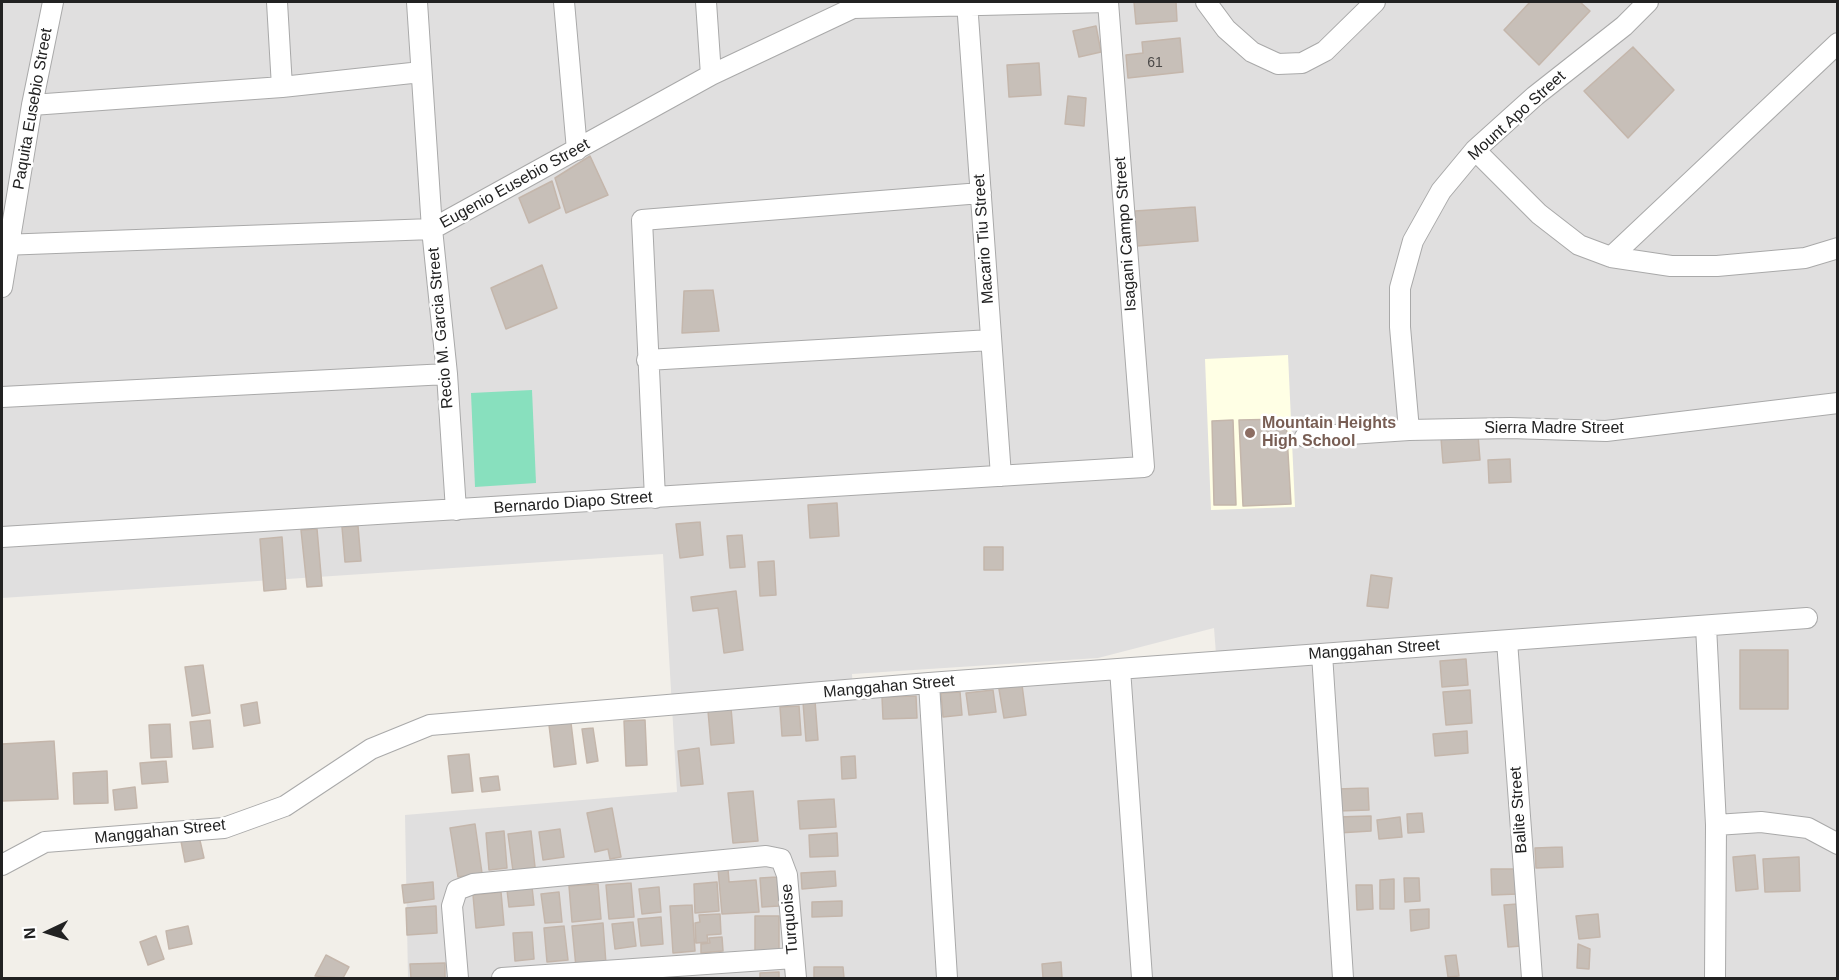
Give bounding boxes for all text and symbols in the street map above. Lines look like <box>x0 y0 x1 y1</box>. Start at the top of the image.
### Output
street label: Paquita Eusebio Street <box>9 27 57 191</box>
house number: 61 <box>1147 55 1163 71</box>
street label: Mount Apo Street <box>1464 67 1570 165</box>
street label: Eugenio Eusebio Street <box>437 135 593 233</box>
street label: Isagani Campo Street <box>1111 156 1141 312</box>
street label: Macario Tiu Street <box>970 173 998 305</box>
street label: Recio M. Garcia Street <box>424 247 458 409</box>
place label: Mountain Heights High School <box>1262 414 1396 452</box>
street label: Sierra Madre Street <box>1484 419 1624 439</box>
marker: Mountain Heights High School <box>1243 426 1257 440</box>
street label: Bernardo Diapo Street <box>493 488 653 518</box>
street label: Manggahan Street <box>1308 636 1440 664</box>
street label: Manggahan Street <box>823 672 955 702</box>
street label: Balite Street <box>1506 766 1532 854</box>
street label: Manggahan Street <box>94 816 226 848</box>
street label: Turquoise <box>777 883 803 955</box>
north arrow <box>18 902 78 962</box>
text: N <box>21 927 38 940</box>

